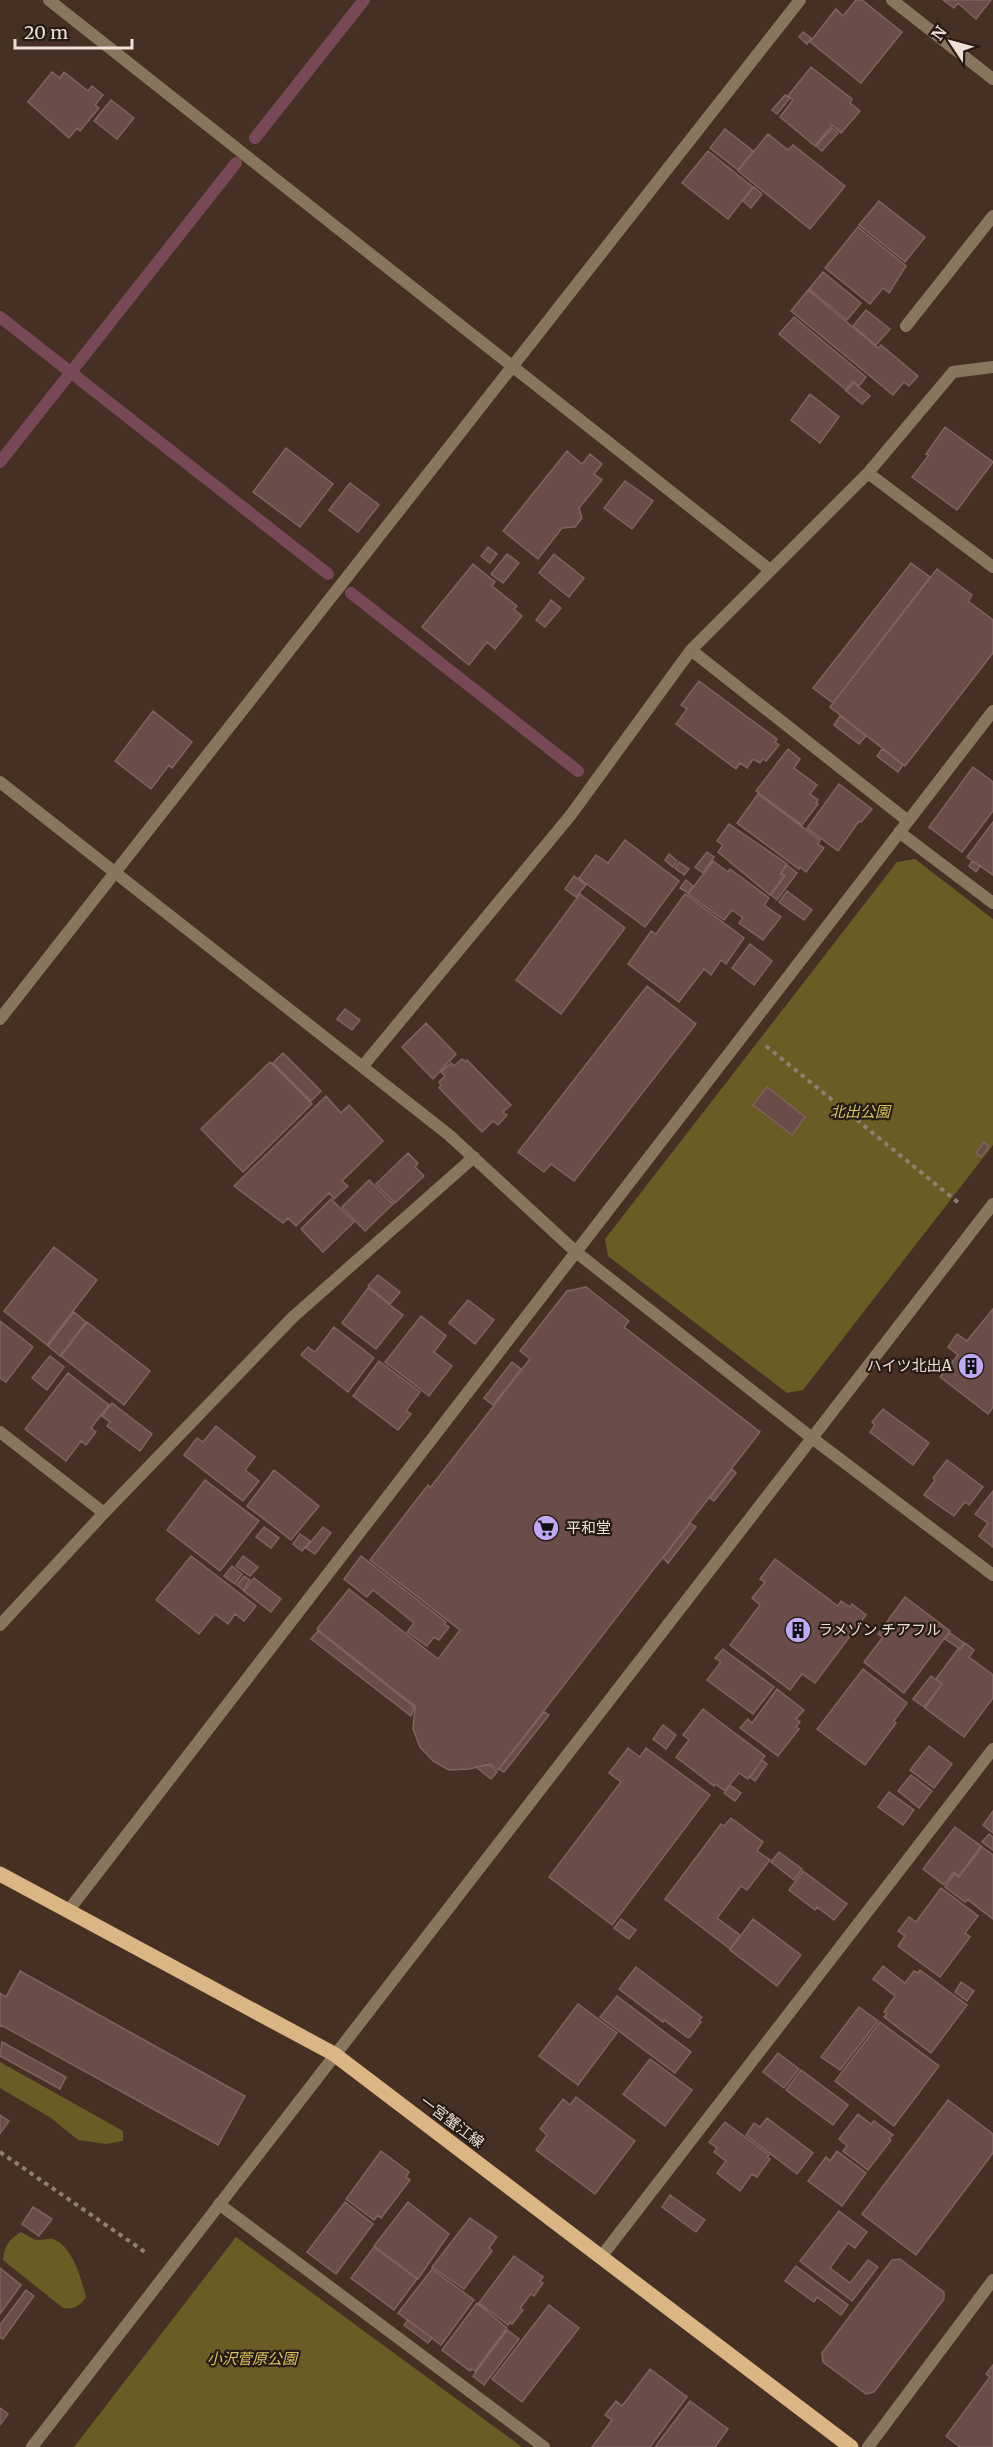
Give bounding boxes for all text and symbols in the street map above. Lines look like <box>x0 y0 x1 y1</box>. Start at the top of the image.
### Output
scale bar <box>15 12 132 50</box>
north arrow <box>921 12 981 72</box>
text: 20 m <box>24 21 68 44</box>
text: N <box>927 22 951 44</box>
park label: 北出公園 <box>830 1102 892 1121</box>
building icon: ハイツ北出A <box>956 1351 986 1381</box>
place label: ハイツ北出A <box>867 1356 952 1375</box>
supermarket icon: 平和堂 <box>531 1513 561 1543</box>
place label: 平和堂 <box>566 1518 611 1537</box>
building icon: ラメゾン チアフル <box>783 1615 813 1645</box>
place label: ラメゾン チアフル <box>818 1620 941 1639</box>
street label: 一宮蟹江線 <box>417 2091 488 2152</box>
park label: 小沢菅原公園 <box>207 2349 299 2368</box>

